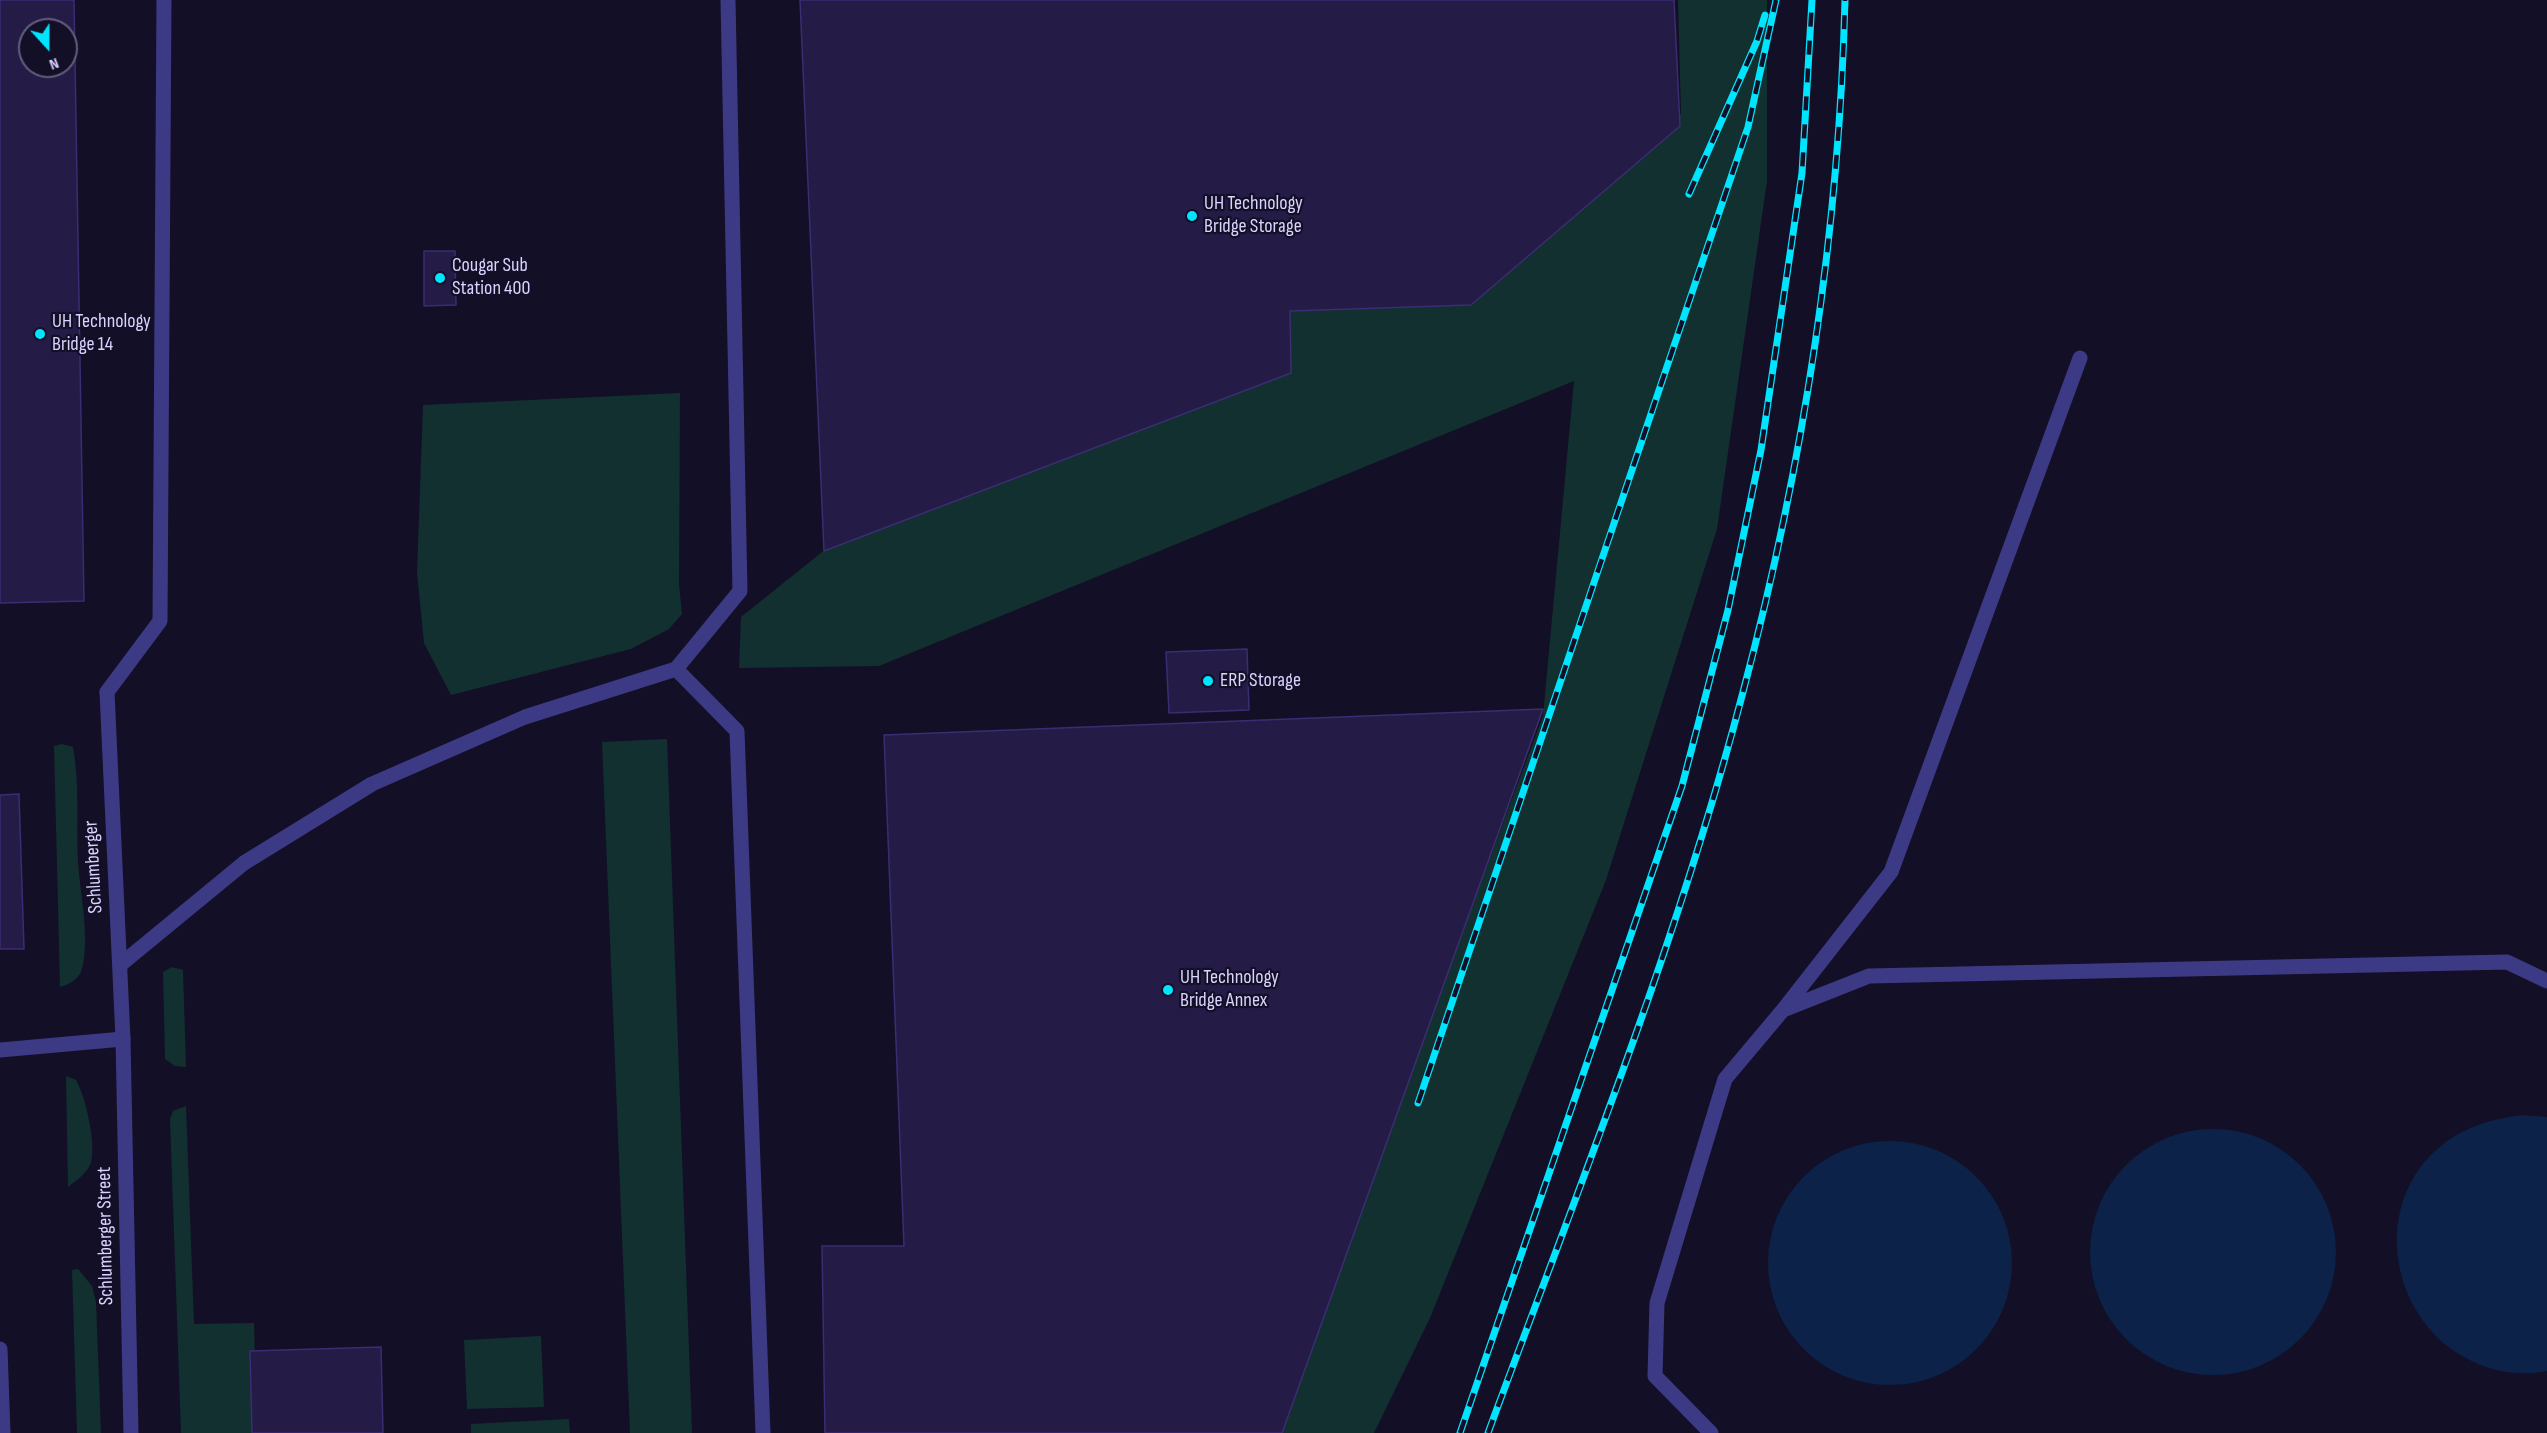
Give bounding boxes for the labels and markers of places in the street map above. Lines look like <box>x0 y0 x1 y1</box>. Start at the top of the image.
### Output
place label: UH Technology Bridge Storage <box>1204 192 1303 239</box>
marker: UH Technology Bridge Storage <box>1185 209 1199 223</box>
place label: Cougar Sub Station 400 <box>452 254 530 301</box>
marker: Cougar Sub Station 400 <box>433 271 447 285</box>
place label: UH Technology Bridge 14 <box>52 310 151 357</box>
marker: UH Technology Bridge 14 <box>33 327 47 341</box>
place label: ERP Storage <box>1220 669 1301 693</box>
marker: ERP Storage <box>1201 674 1215 688</box>
place label: UH Technology Bridge Annex <box>1180 966 1279 1013</box>
marker: UH Technology Bridge Annex <box>1161 983 1175 997</box>

